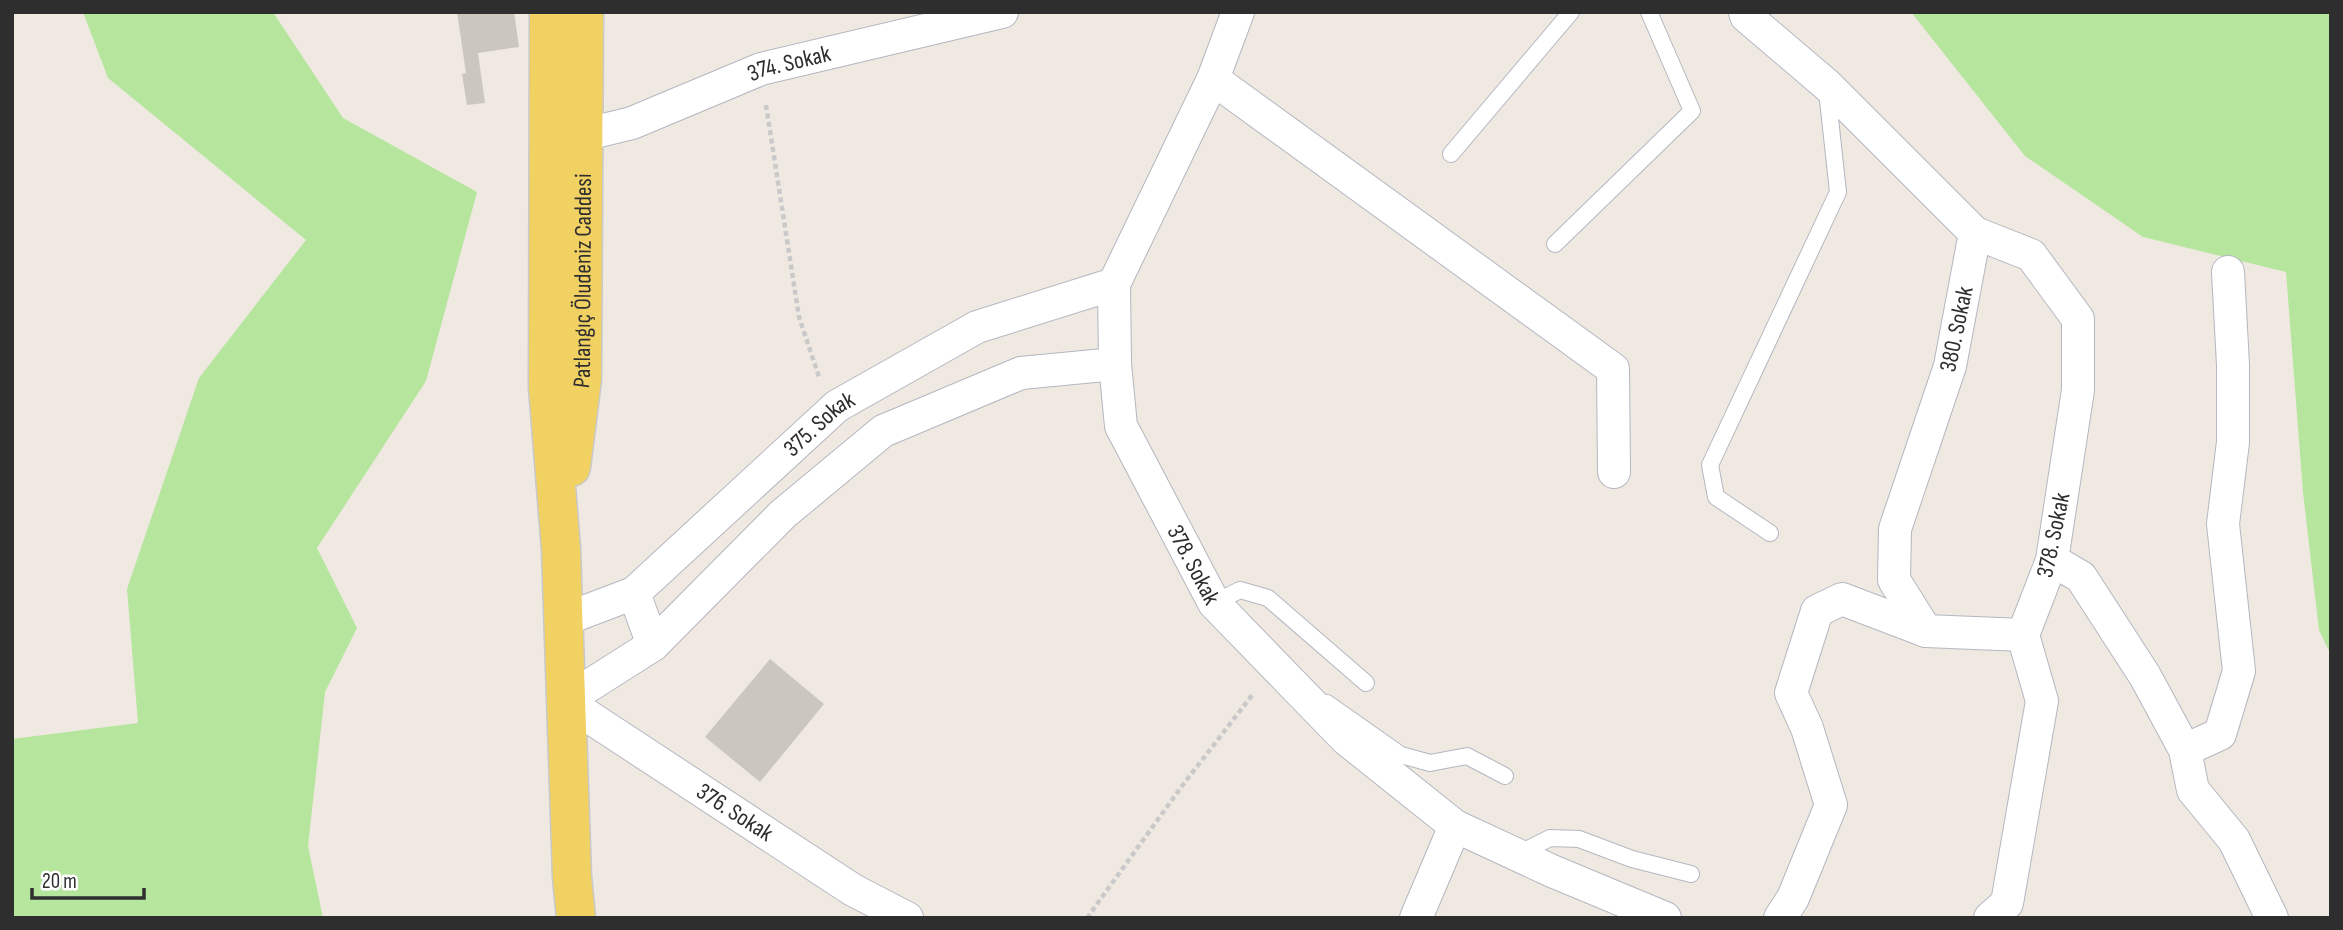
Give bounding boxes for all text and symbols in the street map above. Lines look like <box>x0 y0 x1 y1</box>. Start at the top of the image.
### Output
street label: 374. Sokak <box>743 39 834 88</box>
street label: Patlangıç Öludeniz Caddesi <box>567 173 598 390</box>
street label: 380. Sokak <box>1933 284 1980 375</box>
street label: 375. Sokak <box>778 385 860 463</box>
street label: 378. Sokak <box>2030 490 2077 580</box>
street label: 378. Sokak <box>1160 520 1226 610</box>
street label: 376. Sokak <box>691 777 779 848</box>
scale bar <box>32 856 144 900</box>
text: 20 m <box>42 869 77 894</box>

